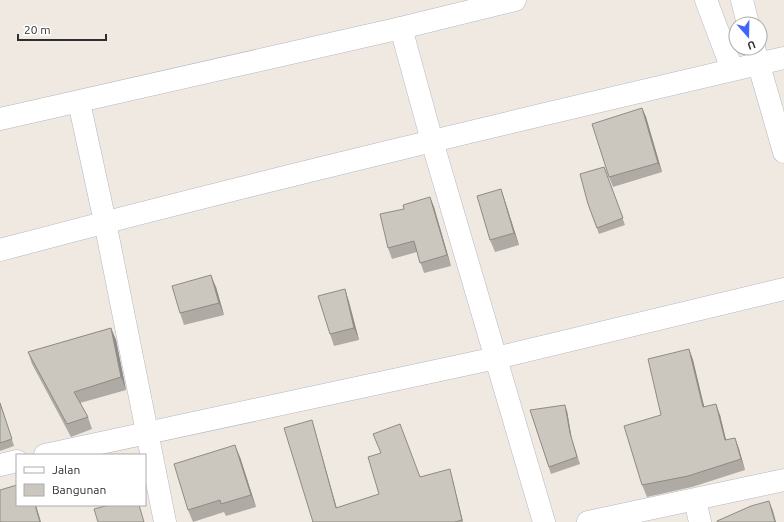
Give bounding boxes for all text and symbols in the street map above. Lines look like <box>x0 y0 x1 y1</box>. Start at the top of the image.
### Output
scale bar <box>18 16 106 42</box>
north arrow <box>728 16 768 56</box>
text: 20 m <box>24 23 51 36</box>
text: U <box>746 38 757 52</box>
legend <box>16 454 146 506</box>
text: Jalan <box>52 463 80 476</box>
text: Bangunan <box>52 483 106 496</box>

